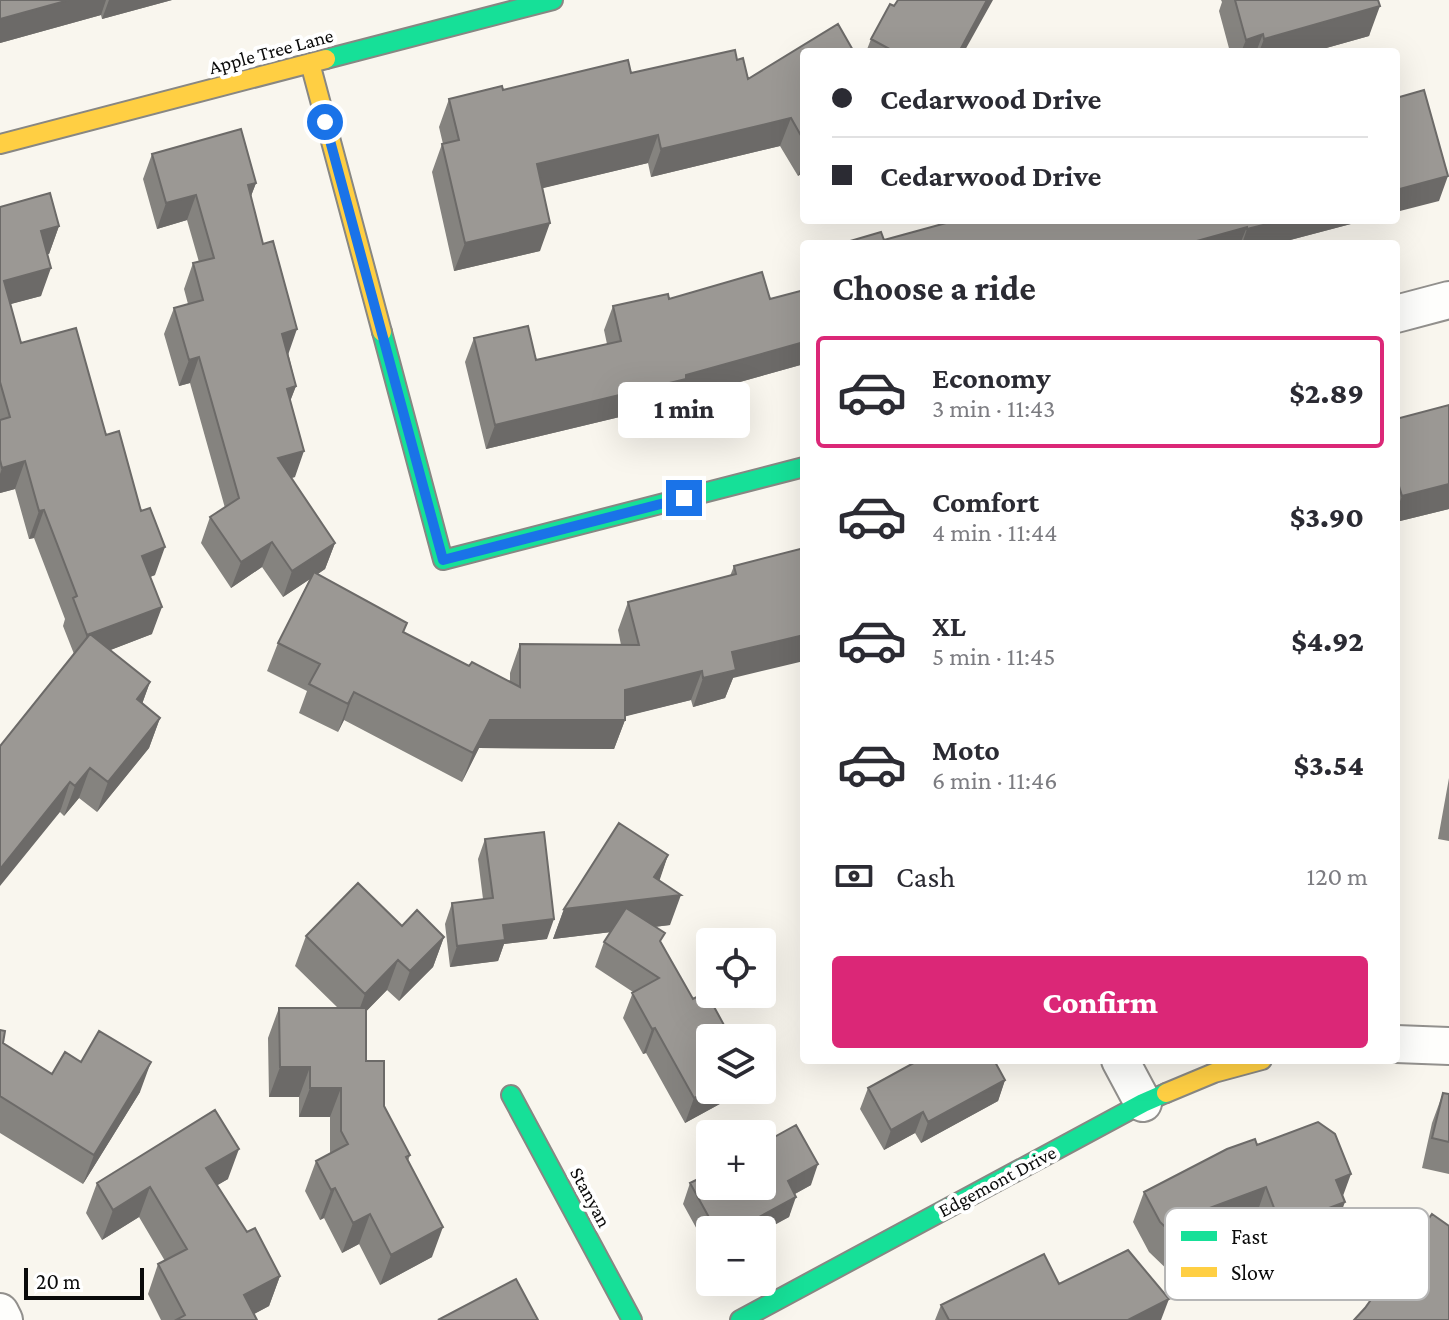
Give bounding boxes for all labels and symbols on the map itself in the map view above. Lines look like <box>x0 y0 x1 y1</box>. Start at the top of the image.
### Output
street label: Apple Tree Lane <box>206 24 336 79</box>
route start <box>307 104 343 140</box>
callout: 1 min <box>618 382 750 438</box>
route end <box>666 480 702 516</box>
street label: Edgemont Drive <box>934 1141 1060 1222</box>
street label: Stanyan <box>565 1163 616 1232</box>
legend <box>1165 1208 1429 1300</box>
text: Fast <box>1231 1224 1268 1249</box>
text: Slow <box>1231 1260 1275 1285</box>
scale bar <box>24 1264 144 1300</box>

